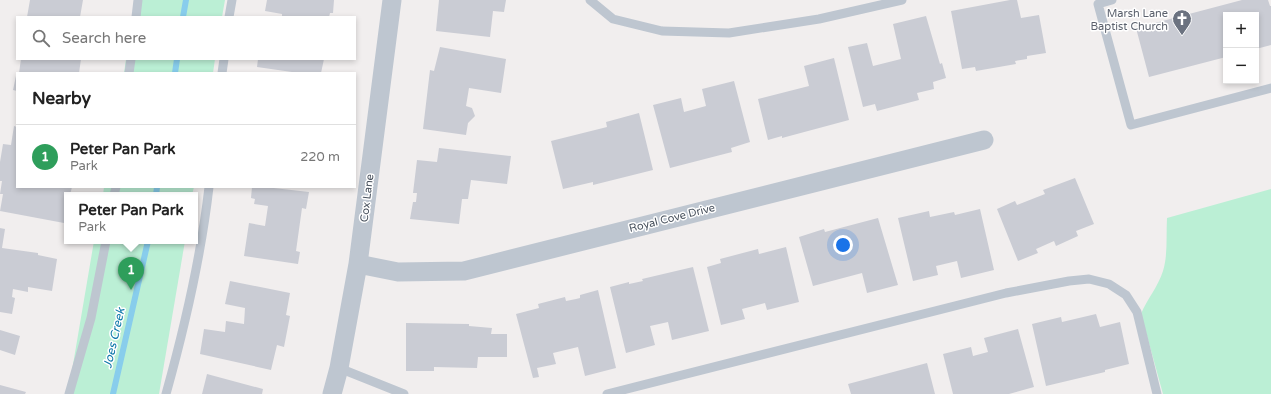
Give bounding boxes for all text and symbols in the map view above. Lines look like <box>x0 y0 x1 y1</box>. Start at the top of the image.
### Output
place label: Marsh Lane Baptist Church <box>1090 7 1168 33</box>
church icon: Marsh Lane Baptist Church <box>1171 8 1193 36</box>
map controls <box>1223 12 1259 84</box>
button: + <box>1223 12 1259 48</box>
search box <box>16 16 356 60</box>
icon: search <box>30 27 52 49</box>
text: Search here <box>62 29 146 47</box>
button: − <box>1223 48 1259 84</box>
text: Nearby <box>32 88 91 109</box>
text: Peter Pan Park <box>70 140 175 158</box>
text: 1 <box>41 149 49 165</box>
text: 220 m <box>300 149 340 165</box>
text: Park <box>70 158 98 174</box>
street label: Cox Lane <box>358 173 376 223</box>
popup <box>64 192 198 244</box>
text: Peter Pan Park <box>78 201 184 219</box>
street label: Royal Cove Drive <box>628 201 716 235</box>
text: Park <box>78 219 106 235</box>
your location <box>833 235 853 255</box>
pin: 1 <box>118 257 144 290</box>
water label: Joes Creek <box>100 305 128 369</box>

